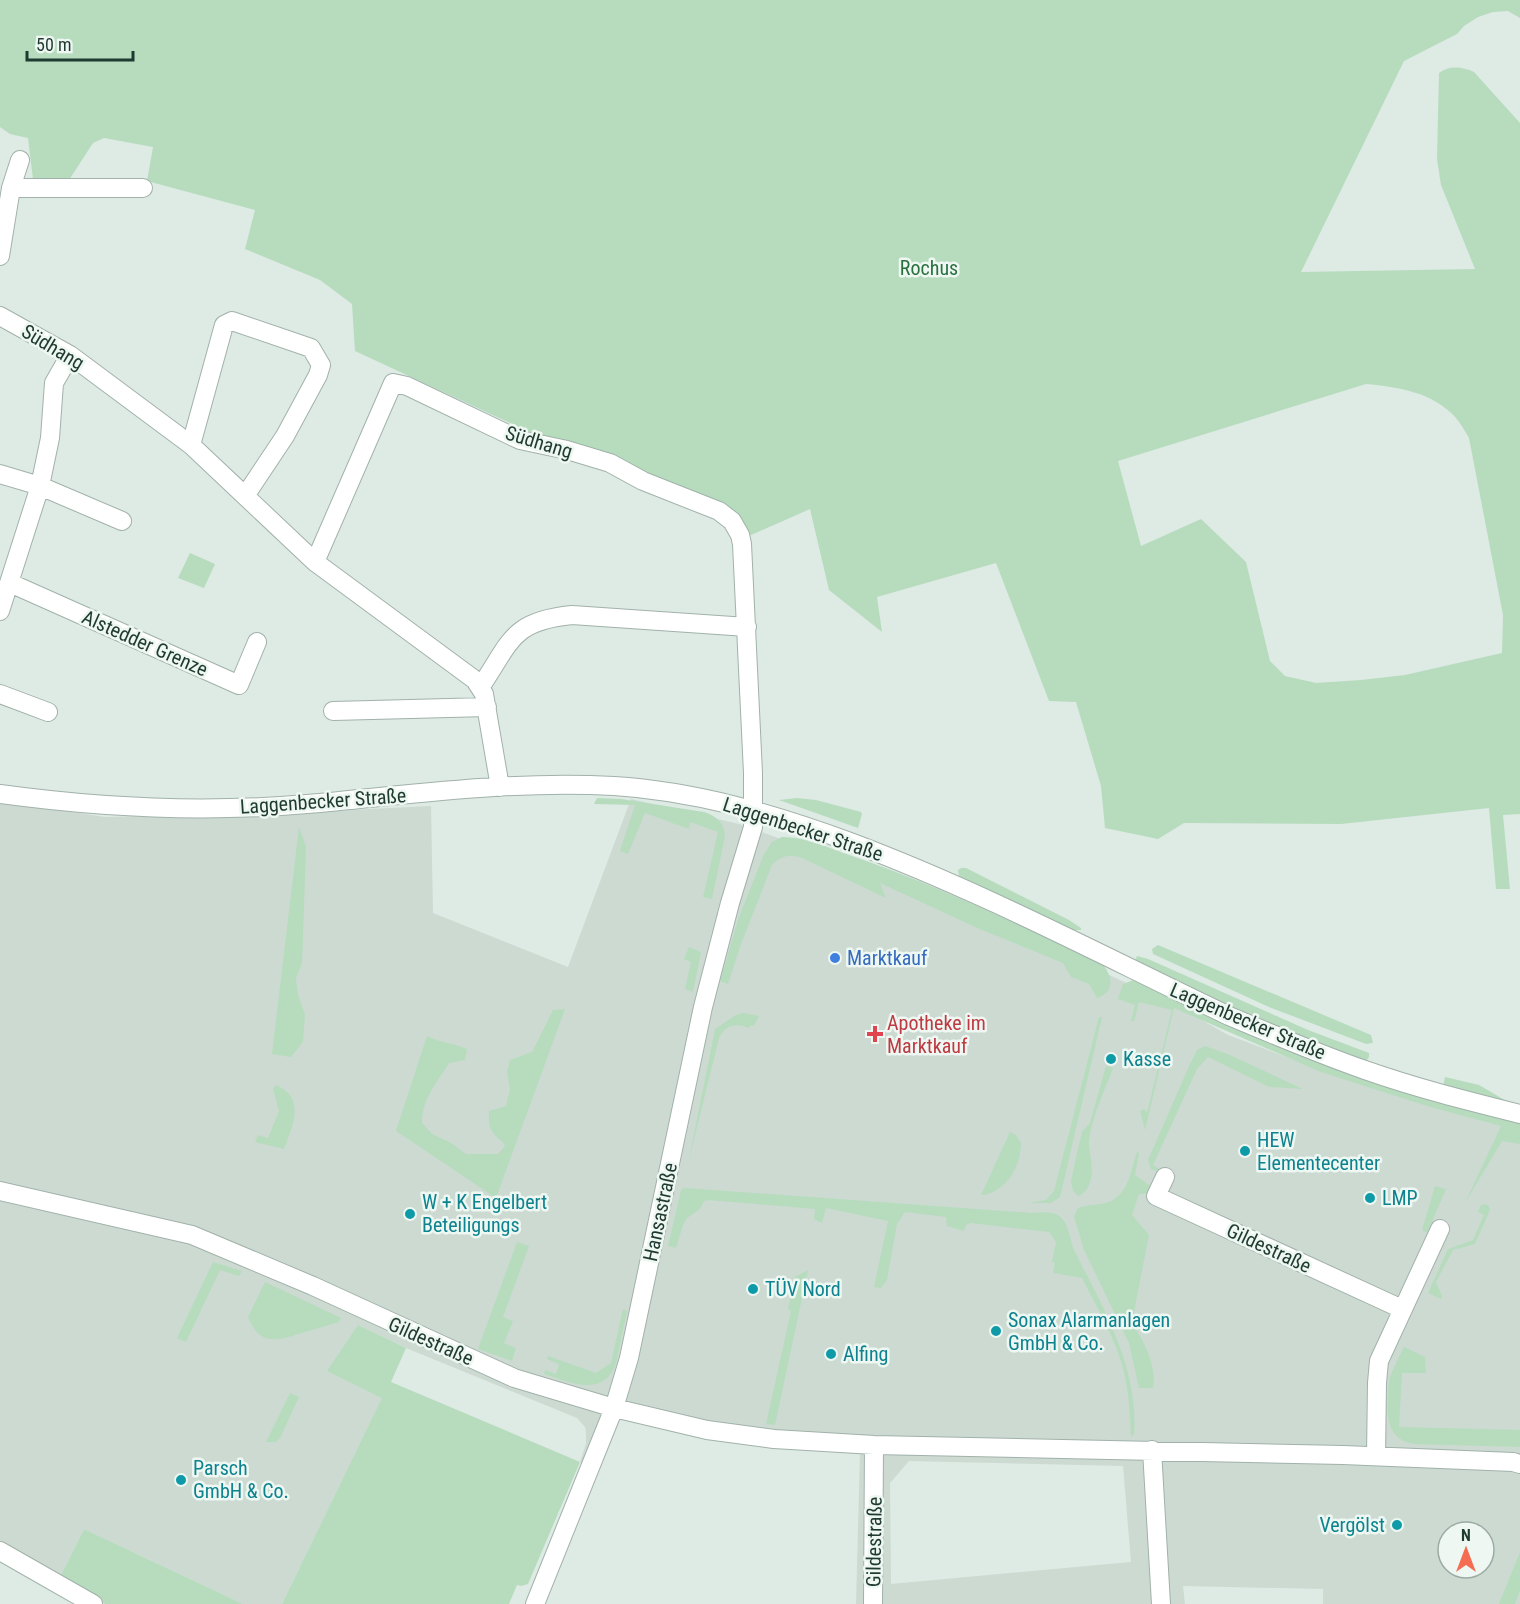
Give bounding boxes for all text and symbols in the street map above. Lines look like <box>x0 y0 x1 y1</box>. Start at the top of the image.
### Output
scale bar <box>27 24 134 62</box>
text: 50 m <box>36 34 71 55</box>
park label: Rochus <box>900 256 958 280</box>
street label: Südhang <box>17 319 89 375</box>
street label: Südhang <box>503 420 575 464</box>
street label: Alstedder Grenze <box>78 605 212 681</box>
street label: Laggenbecker Straße <box>239 783 407 819</box>
street label: Laggenbecker Straße <box>720 792 886 866</box>
place label: Marktkauf <box>847 946 928 970</box>
marker: Marktkauf <box>828 951 842 965</box>
street label: Laggenbecker Straße <box>1167 977 1329 1065</box>
place label: Apotheke im Marktkauf <box>887 1011 986 1058</box>
marker: Apotheke im Marktkauf <box>868 1027 882 1041</box>
place label: Kasse <box>1123 1047 1171 1071</box>
marker: Kasse <box>1104 1052 1118 1066</box>
place label: HEW Elementecenter <box>1257 1128 1380 1175</box>
marker: HEW Elementecenter <box>1238 1144 1252 1158</box>
street label: Hansastraße <box>638 1160 682 1264</box>
place label: LMP <box>1382 1186 1418 1210</box>
place label: W + K Engelbert Beteiligungs <box>422 1190 547 1237</box>
marker: LMP <box>1363 1191 1377 1205</box>
marker: W + K Engelbert Beteiligungs <box>403 1207 417 1221</box>
street label: Gildestraße <box>1223 1218 1315 1278</box>
place label: TÜV Nord <box>765 1277 841 1301</box>
marker: TÜV Nord <box>746 1282 760 1296</box>
place label: Sonax Alarmanlagen GmbH & Co. <box>1008 1308 1170 1355</box>
street label: Gildestraße <box>385 1312 477 1370</box>
marker: Sonax Alarmanlagen GmbH & Co. <box>989 1324 1003 1338</box>
place label: Alfing <box>843 1342 888 1366</box>
marker: Alfing <box>824 1347 838 1361</box>
place label: Parsch GmbH & Co. <box>193 1456 289 1503</box>
marker: Parsch GmbH & Co. <box>174 1473 188 1487</box>
street label: Gildestraße <box>861 1497 887 1587</box>
place label: Vergölst <box>1319 1513 1385 1537</box>
marker: Vergölst <box>1390 1518 1404 1532</box>
north arrow <box>1436 1520 1496 1580</box>
text: N <box>1461 1526 1471 1545</box>

